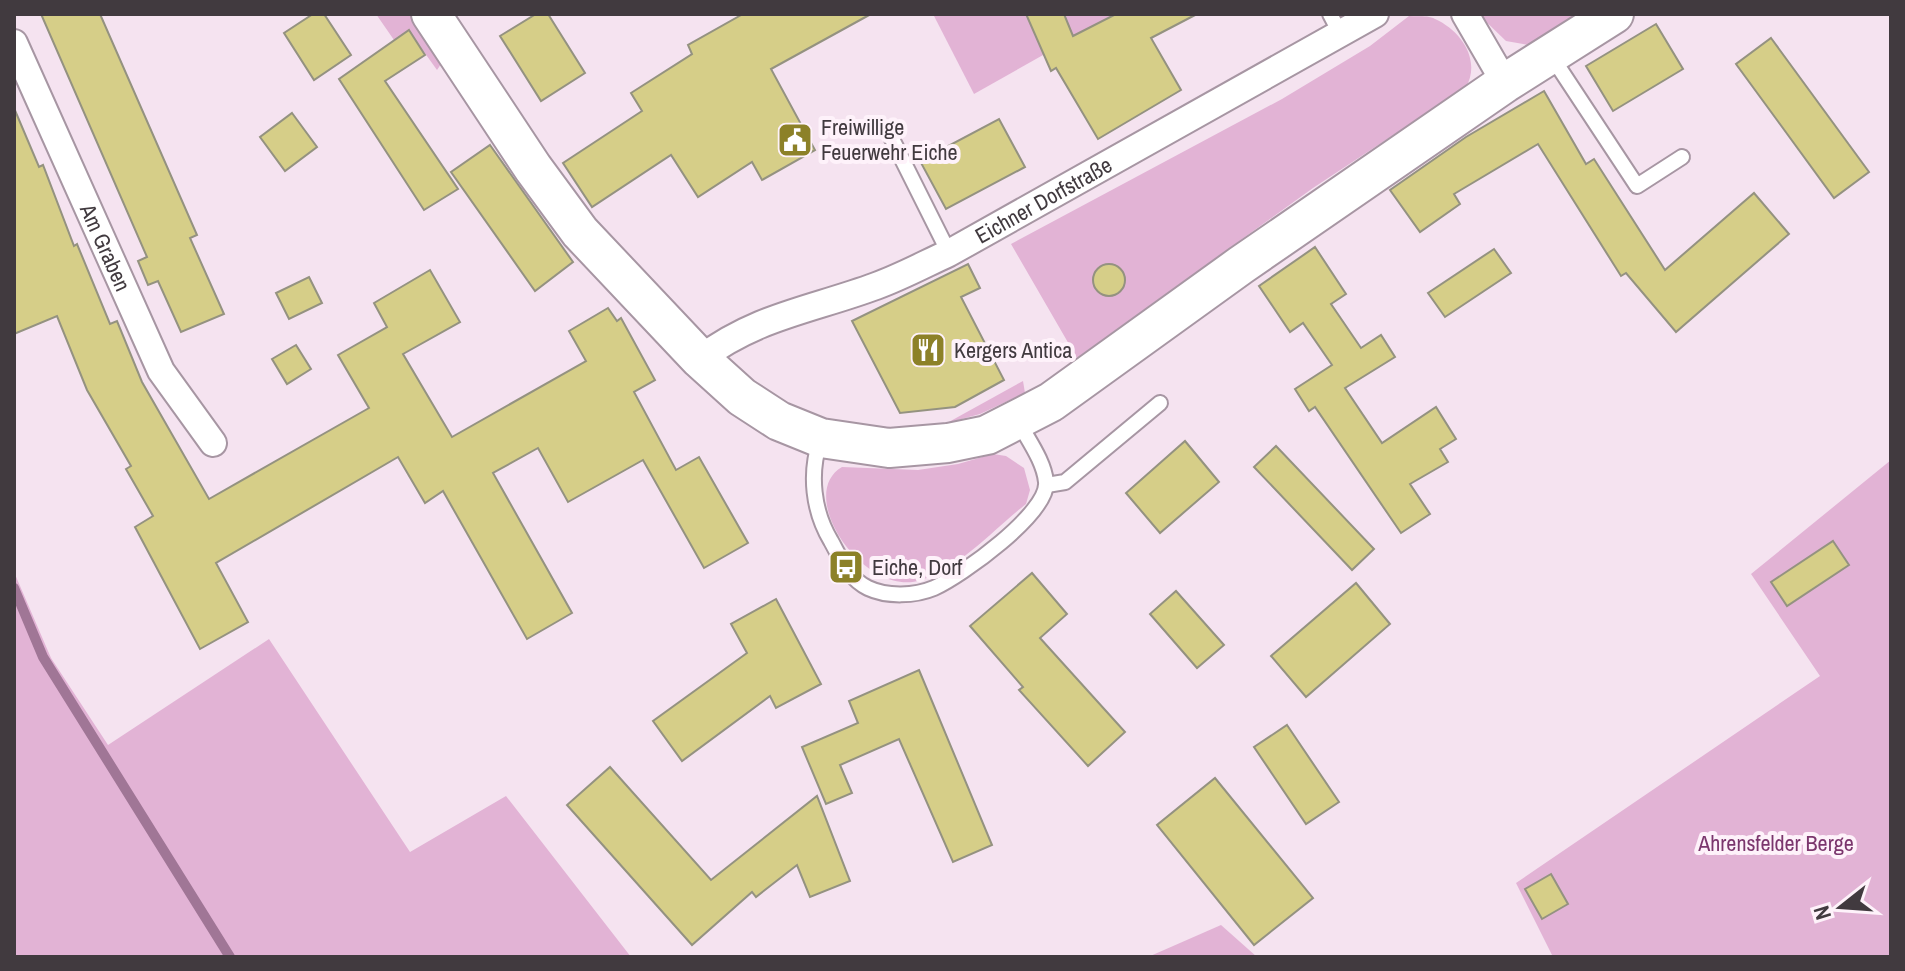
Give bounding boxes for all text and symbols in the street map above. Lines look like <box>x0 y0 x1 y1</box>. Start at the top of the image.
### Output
place label: Freiwillige Feuerwehr Eiche <box>821 112 958 167</box>
public building icon: Freiwillige Feuerwehr Eiche <box>776 121 814 159</box>
street label: Eichner Dorfstraße <box>970 150 1117 250</box>
street label: Am Graben <box>73 198 138 296</box>
restaurant icon: Kergers Antica <box>909 331 947 369</box>
place label: Kergers Antica <box>954 335 1072 365</box>
bus stop icon: Eiche, Dorf <box>827 548 865 586</box>
place label: Eiche, Dorf <box>872 552 963 582</box>
park label: Ahrensfelder Berge <box>1697 828 1854 858</box>
north arrow <box>1801 867 1881 947</box>
text: N <box>1806 902 1838 923</box>

